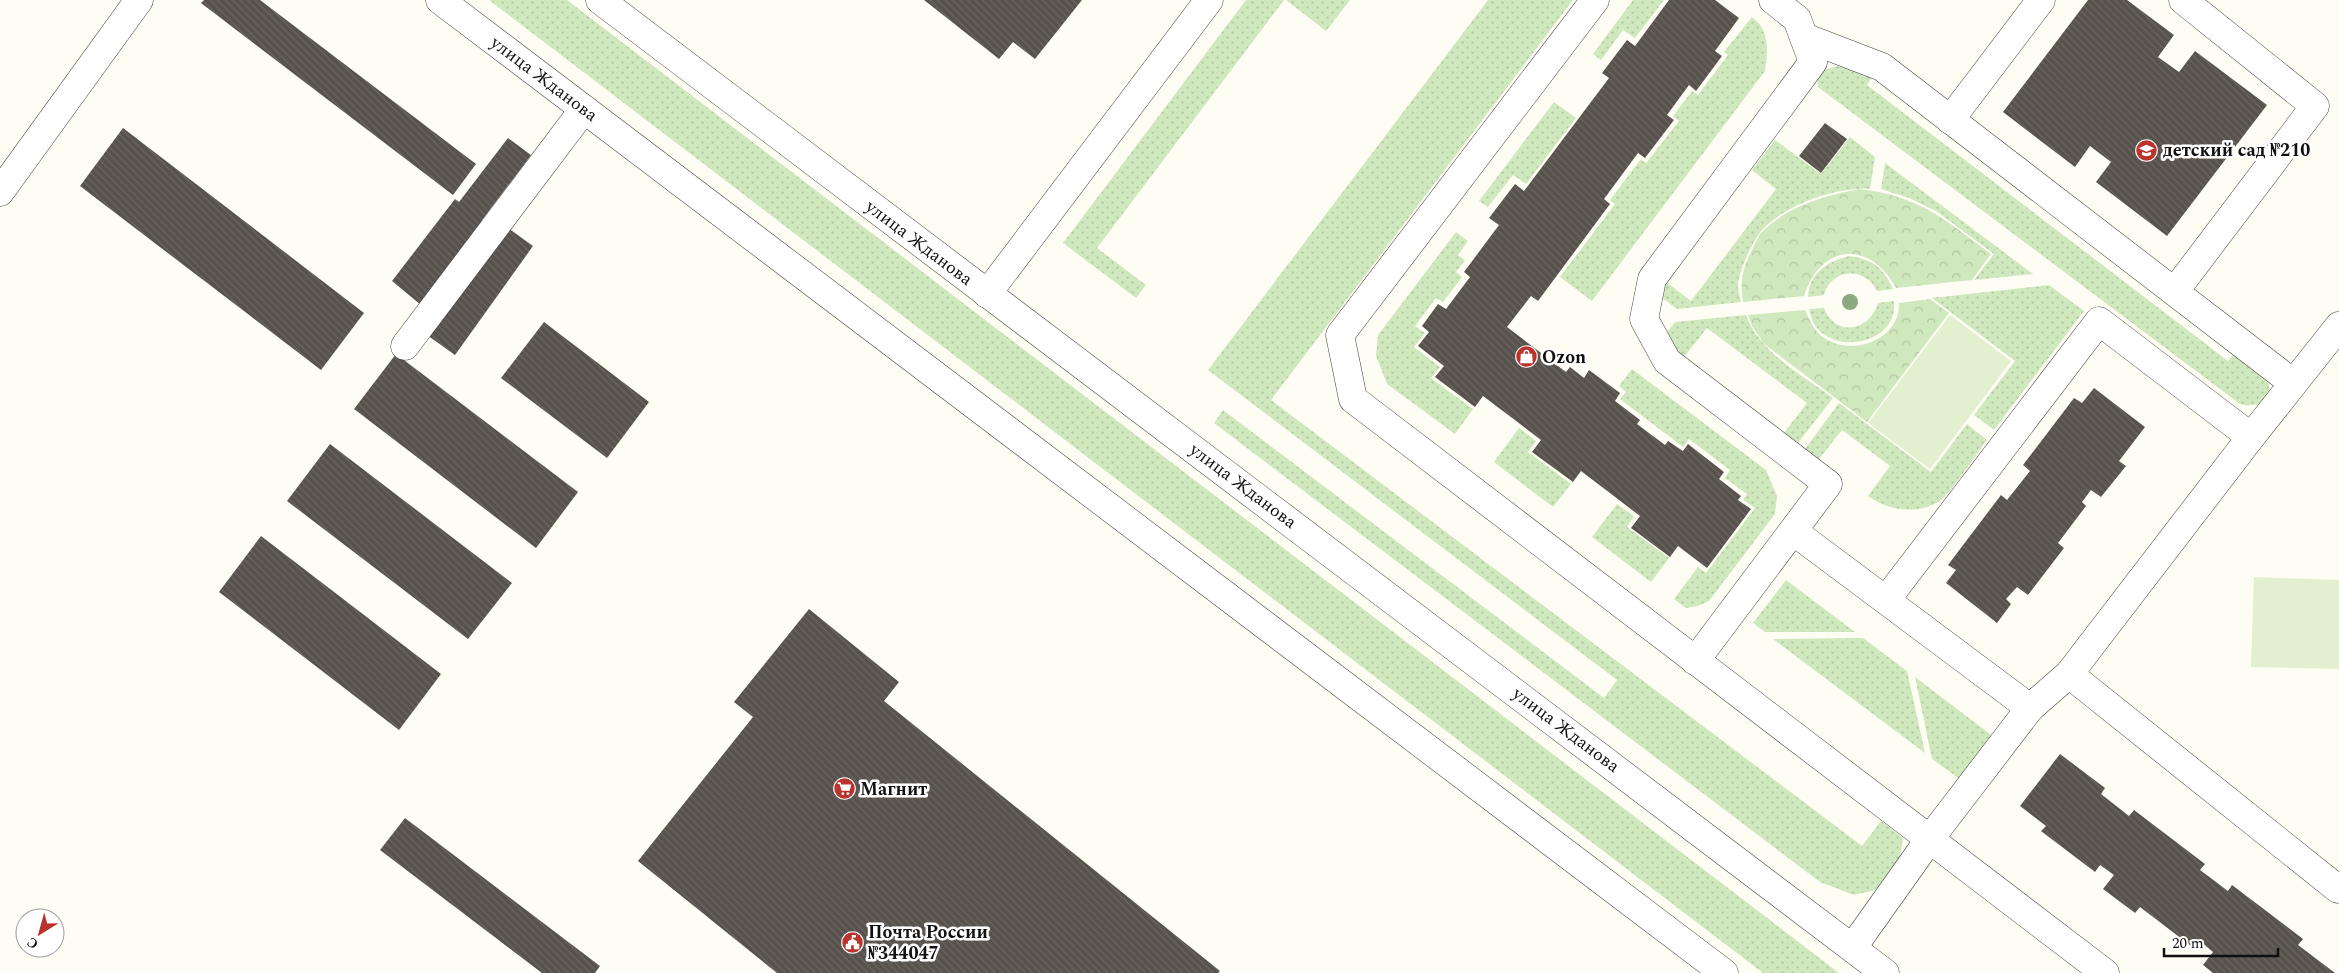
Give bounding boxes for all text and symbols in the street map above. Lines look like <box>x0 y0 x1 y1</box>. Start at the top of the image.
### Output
street label: улица Жданова <box>484 29 604 129</box>
place label: детский сад №210 <box>2163 137 2310 164</box>
school or university icon: детский сад №210 <box>2135 138 2159 162</box>
street label: улица Жданова <box>859 193 979 293</box>
place label: Ozon <box>1542 344 1586 371</box>
shop icon: Ozon <box>1514 345 1538 369</box>
street label: улица Жданова <box>1183 436 1303 536</box>
street label: улица Жданова <box>1506 680 1626 780</box>
place label: Магнит <box>860 776 927 803</box>
supermarket icon: Магнит <box>832 777 856 801</box>
north arrow <box>15 908 65 958</box>
place label: Почта России №344047 <box>868 919 988 967</box>
scale bar <box>2164 926 2278 958</box>
public building icon: Почта России №344047 <box>840 930 864 954</box>
text: С <box>22 932 43 954</box>
text: 20 m <box>2172 932 2204 955</box>

